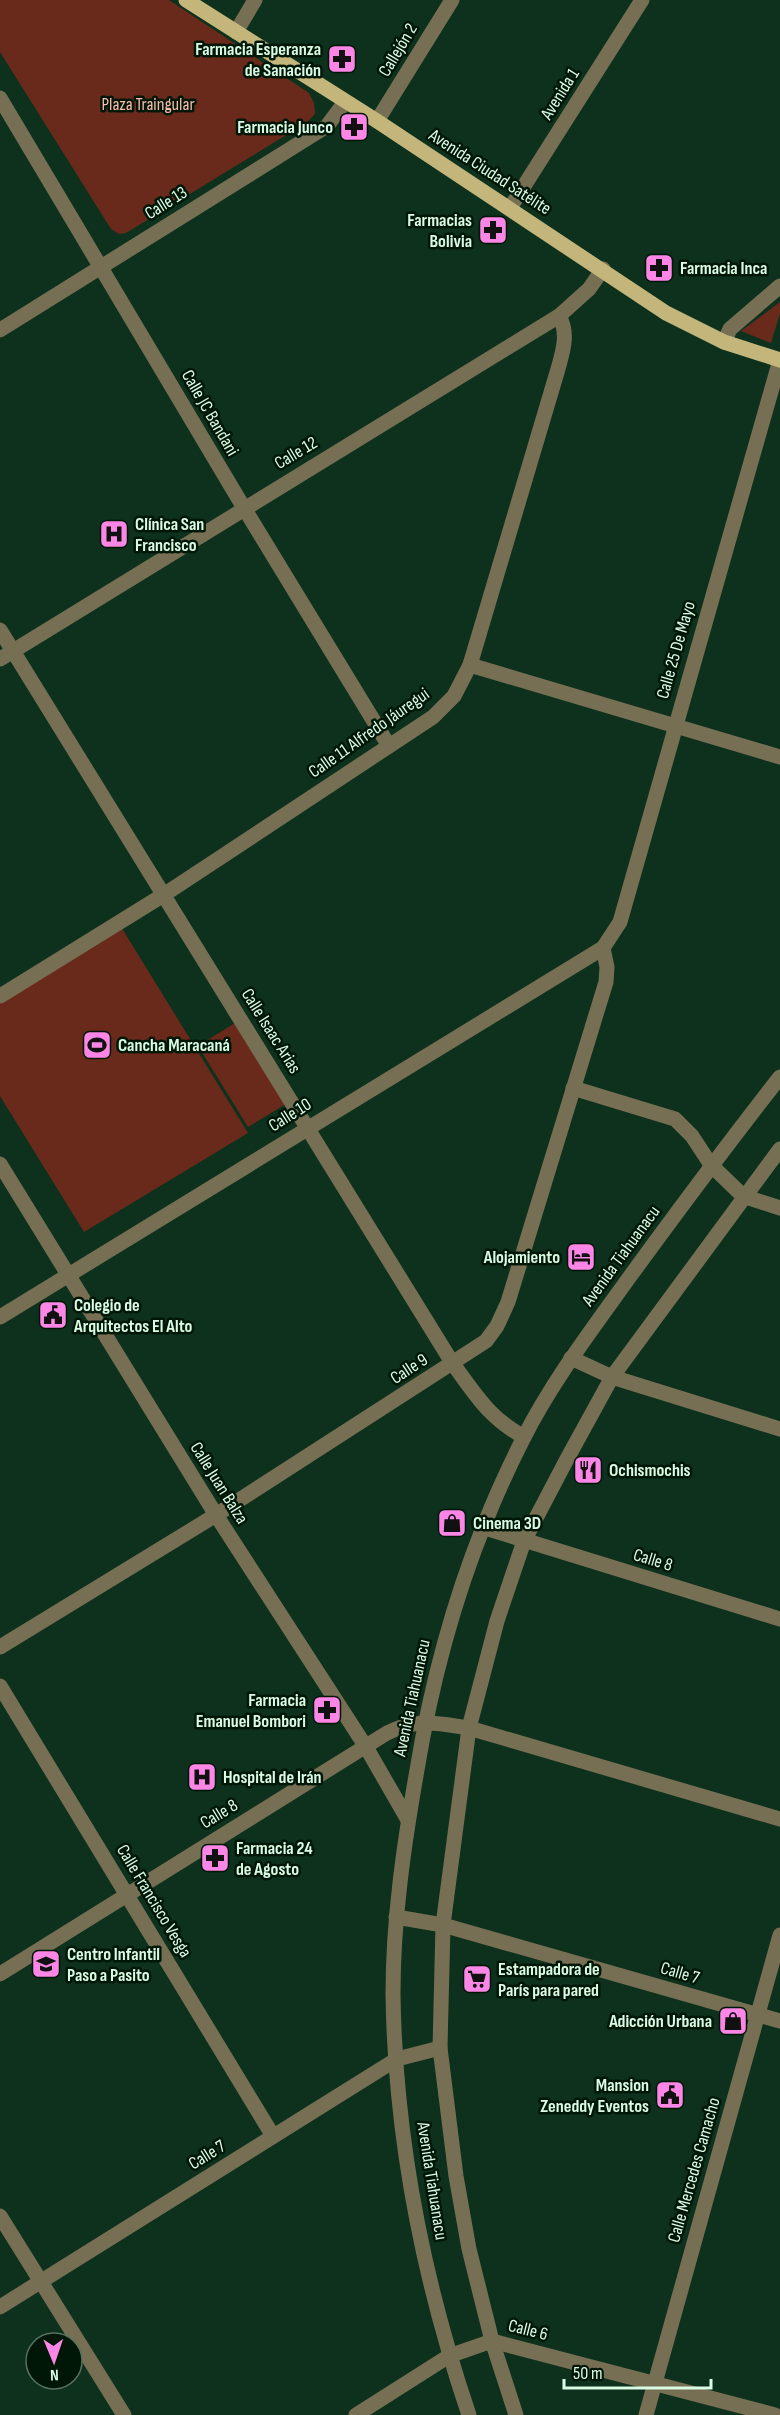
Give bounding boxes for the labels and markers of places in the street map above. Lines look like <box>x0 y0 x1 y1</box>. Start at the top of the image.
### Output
place label: Farmacia Esperanza de Sanación <box>195 39 321 81</box>
pharmacy icon: Farmacia Esperanza de Sanación <box>326 43 358 75</box>
pharmacy icon: Farmacia Junco <box>338 111 370 143</box>
place label: Farmacia Junco <box>237 117 333 138</box>
place label: Farmacias Bolivia <box>407 210 472 252</box>
pharmacy icon: Farmacias Bolivia <box>477 214 509 246</box>
pharmacy icon: Farmacia Inca <box>643 252 675 284</box>
place label: Farmacia Inca <box>680 258 767 279</box>
place label: Clínica San Francisco <box>135 514 204 556</box>
hospital icon: Clínica San Francisco <box>98 518 130 550</box>
sports icon: Cancha Maracaná <box>81 1029 113 1061</box>
place label: Cancha Maracaná <box>118 1035 230 1056</box>
hotel icon: Alojamiento <box>565 1241 597 1273</box>
place label: Alojamiento <box>483 1247 560 1268</box>
place label: Colegio de Arquitectos El Alto <box>73 1295 193 1337</box>
public building icon: Colegio de Arquitectos El Alto <box>37 1299 69 1331</box>
restaurant icon: Ochismochis <box>572 1454 604 1486</box>
place label: Ochismochis <box>609 1460 691 1481</box>
shop icon: Cinema 3D <box>436 1507 468 1539</box>
place label: Cinema 3D <box>473 1513 541 1534</box>
place label: Farmacia Emanuel Bombori <box>196 1690 306 1732</box>
pharmacy icon: Farmacia Emanuel Bombori <box>311 1694 343 1726</box>
hospital icon: Hospital de Irán <box>186 1761 218 1793</box>
place label: Hospital de Irán <box>223 1767 322 1788</box>
place label: Farmacia 24 de Agosto <box>236 1838 313 1880</box>
pharmacy icon: Farmacia 24 de Agosto <box>199 1842 231 1874</box>
place label: Centro Infantil Paso a Pasito <box>67 1944 160 1986</box>
school or university icon: Centro Infantil Paso a Pasito <box>30 1948 62 1980</box>
place label: Estampadora de París para pared <box>498 1959 600 2001</box>
supermarket icon: Estampadora de París para pared <box>461 1963 493 1995</box>
shop icon: Adicción Urbana <box>717 2005 749 2037</box>
place label: Adicción Urbana <box>608 2011 712 2032</box>
place label: Mansion Zeneddy Eventos <box>540 2075 649 2117</box>
public building icon: Mansion Zeneddy Eventos <box>654 2079 686 2111</box>

